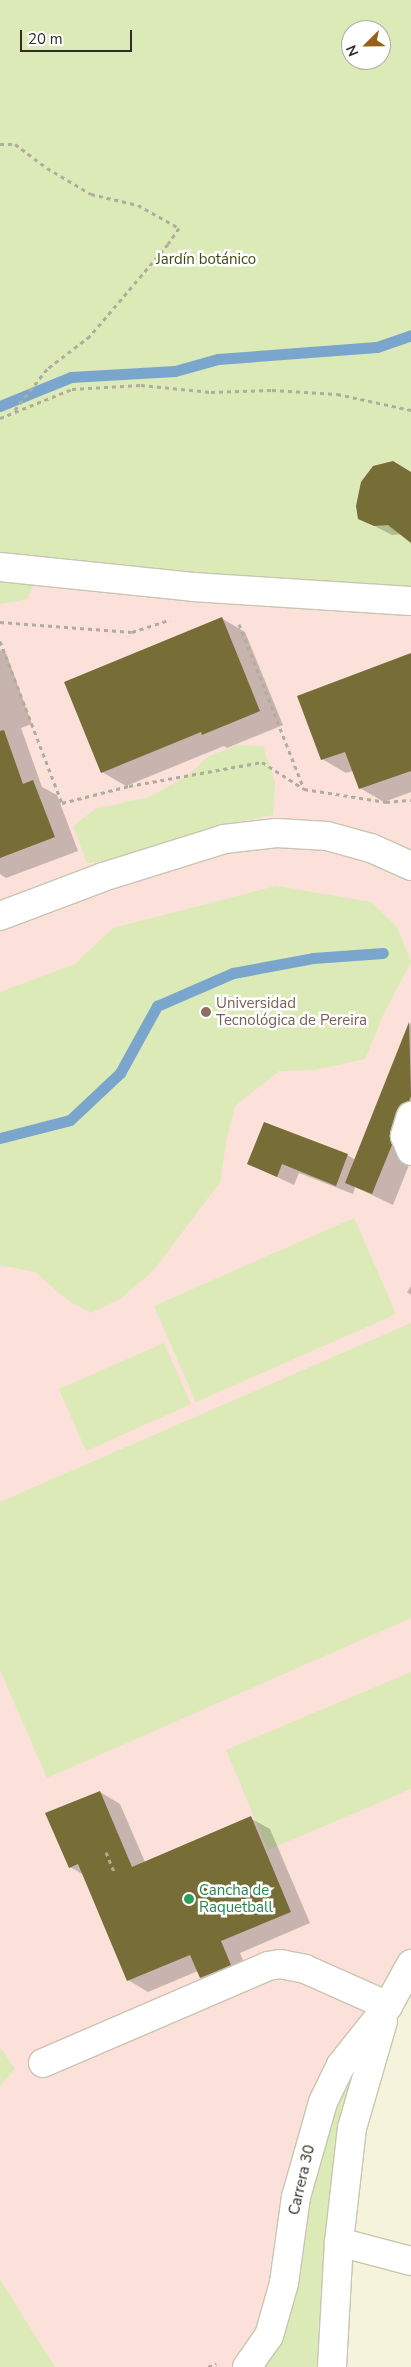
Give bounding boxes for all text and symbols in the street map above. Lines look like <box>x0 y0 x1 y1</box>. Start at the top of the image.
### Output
scale bar <box>22 20 135 52</box>
north arrow <box>341 20 391 70</box>
text: 20 m <box>28 29 63 49</box>
text: N <box>342 42 363 59</box>
park label: Jardín botánico <box>156 251 256 269</box>
place label: Universidad Tecnológica de Pereira <box>216 994 367 1029</box>
marker: Universidad Tecnológica de Pereira <box>200 1006 212 1018</box>
place label: Cancha de Raquetball <box>199 1881 273 1916</box>
marker: Cancha de Raquetball <box>183 1893 195 1905</box>
street label: Carrera 30 <box>285 2143 319 2217</box>

